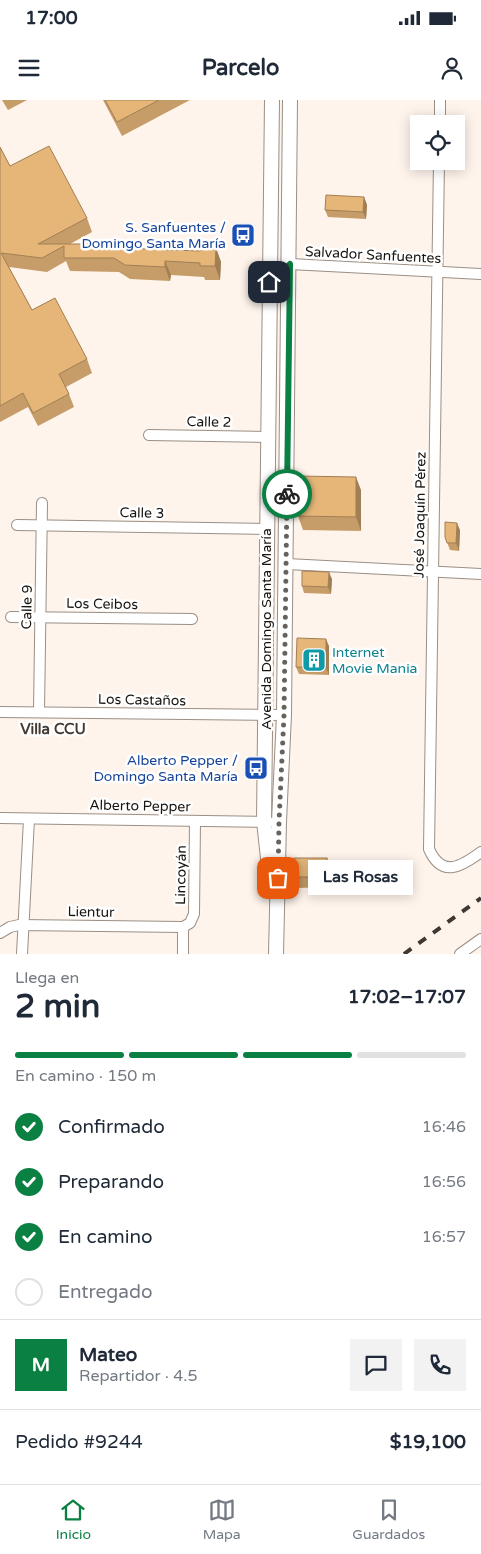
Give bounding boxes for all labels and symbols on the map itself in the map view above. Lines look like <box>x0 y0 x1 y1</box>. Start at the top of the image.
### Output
place label: S. Sanfuentes / Domingo Santa María <box>82 219 226 252</box>
bus stop icon: S. Sanfuentes / Domingo Santa María <box>230 222 256 248</box>
street label: Salvador Sanfuentes <box>304 243 442 267</box>
pin <box>248 261 290 303</box>
street label: Calle 2 <box>186 413 232 431</box>
street label: José Joaquín Pérez <box>410 452 430 578</box>
courier <box>262 469 312 519</box>
street label: Calle 3 <box>119 504 165 522</box>
street label: Avenida Domingo Santa María <box>258 528 275 730</box>
street label: Calle 9 <box>18 584 36 630</box>
street label: Los Ceibos <box>66 595 138 613</box>
place label: Internet Movie Mania <box>332 644 417 677</box>
building icon: Internet Movie Mania <box>301 647 327 673</box>
street label: Los Castaños <box>98 691 187 709</box>
district label: Villa CCU <box>20 720 86 738</box>
place label: Alberto Pepper / Domingo Santa María <box>94 752 238 785</box>
bus stop icon: Alberto Pepper / Domingo Santa María <box>243 755 269 781</box>
street label: Alberto Pepper <box>89 797 192 815</box>
street label: Lincoyán <box>172 845 190 905</box>
pin <box>257 857 299 899</box>
callout: Las Rosas <box>308 860 413 896</box>
street label: Lientur <box>67 903 115 921</box>

